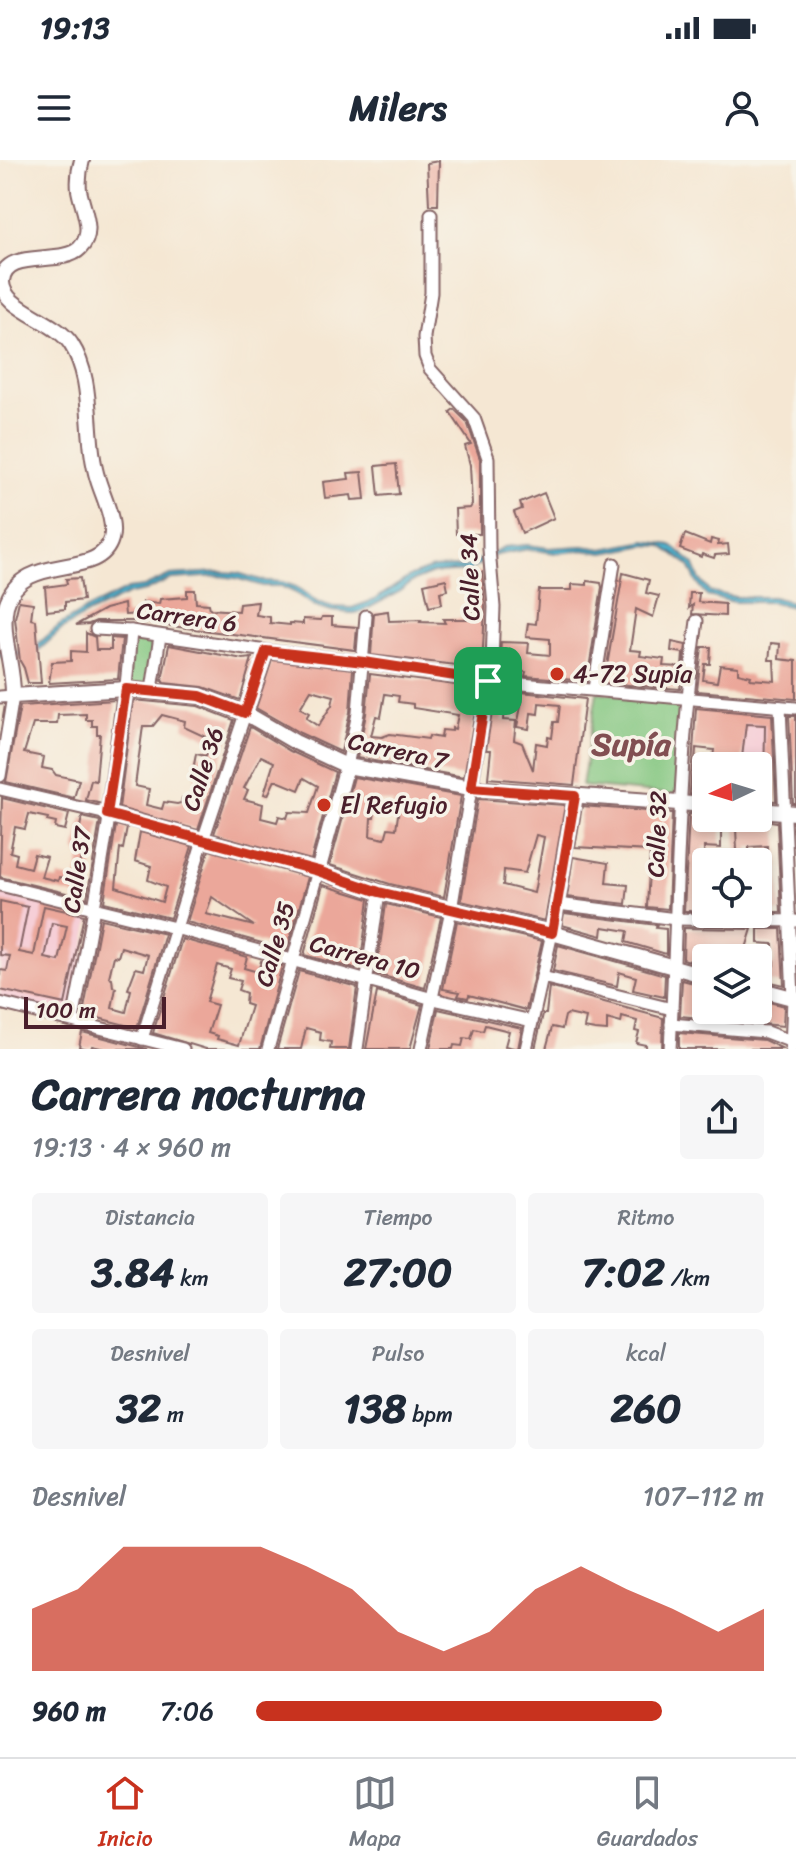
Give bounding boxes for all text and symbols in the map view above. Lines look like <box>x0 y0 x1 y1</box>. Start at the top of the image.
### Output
text: 19:13 <box>40 1 110 55</box>
text: Milers <box>349 76 447 140</box>
icon: menu <box>32 86 76 130</box>
icon: person <box>720 86 764 130</box>
street label: Calle 34 <box>447 533 493 621</box>
street label: Carrera 6 <box>134 589 240 645</box>
pin <box>454 647 522 715</box>
place label: 4-72 Supía <box>573 653 693 695</box>
icon: arrive <box>466 659 510 703</box>
marker: 4-72 Supía <box>548 665 566 683</box>
district label: Supía <box>590 716 671 773</box>
street label: Carrera 7 <box>344 720 453 782</box>
street label: Calle 36 <box>170 722 236 816</box>
north arrow <box>692 752 772 832</box>
map controls <box>692 752 772 1024</box>
place label: El Refugio <box>340 784 448 826</box>
street label: Calle 32 <box>635 790 679 878</box>
marker: El Refugio <box>315 796 333 814</box>
street label: Calle 37 <box>50 823 104 916</box>
button: locate <box>692 848 772 928</box>
street label: Calle 35 <box>243 896 307 992</box>
street label: Carrera 10 <box>305 922 425 992</box>
button: layers <box>692 944 772 1024</box>
text: 100 m <box>36 991 96 1030</box>
scale bar <box>24 993 166 1029</box>
text: Carrera nocturna <box>32 1055 365 1133</box>
button: share <box>680 1075 764 1159</box>
text: 19:13 · 4 × 960 m <box>32 1124 231 1170</box>
text: Distancia <box>105 1198 195 1237</box>
text: Tiempo <box>363 1198 433 1237</box>
text: Ritmo <box>617 1198 675 1237</box>
text: 3.84 <box>91 1237 174 1308</box>
text: 27:00 <box>344 1237 452 1308</box>
text: 7:02 <box>582 1237 665 1308</box>
text: km <box>174 1259 209 1298</box>
text: /km <box>665 1259 710 1298</box>
text: Desnivel <box>110 1334 190 1373</box>
text: Pulso <box>372 1334 424 1373</box>
text: kcal <box>626 1334 666 1373</box>
text: 32 <box>116 1373 161 1444</box>
text: 138 <box>343 1373 406 1444</box>
text: 260 <box>610 1373 682 1444</box>
text: m <box>161 1395 184 1434</box>
text: bpm <box>406 1395 453 1434</box>
text: Desnivel <box>32 1473 126 1519</box>
text: 107–112 m <box>643 1473 764 1519</box>
text: 960 m <box>32 1688 106 1734</box>
text: 7:06 <box>160 1688 214 1734</box>
tab: Inicio <box>98 1771 153 1858</box>
tab: Mapa <box>349 1771 401 1858</box>
tab: Guardados <box>597 1771 698 1858</box>

